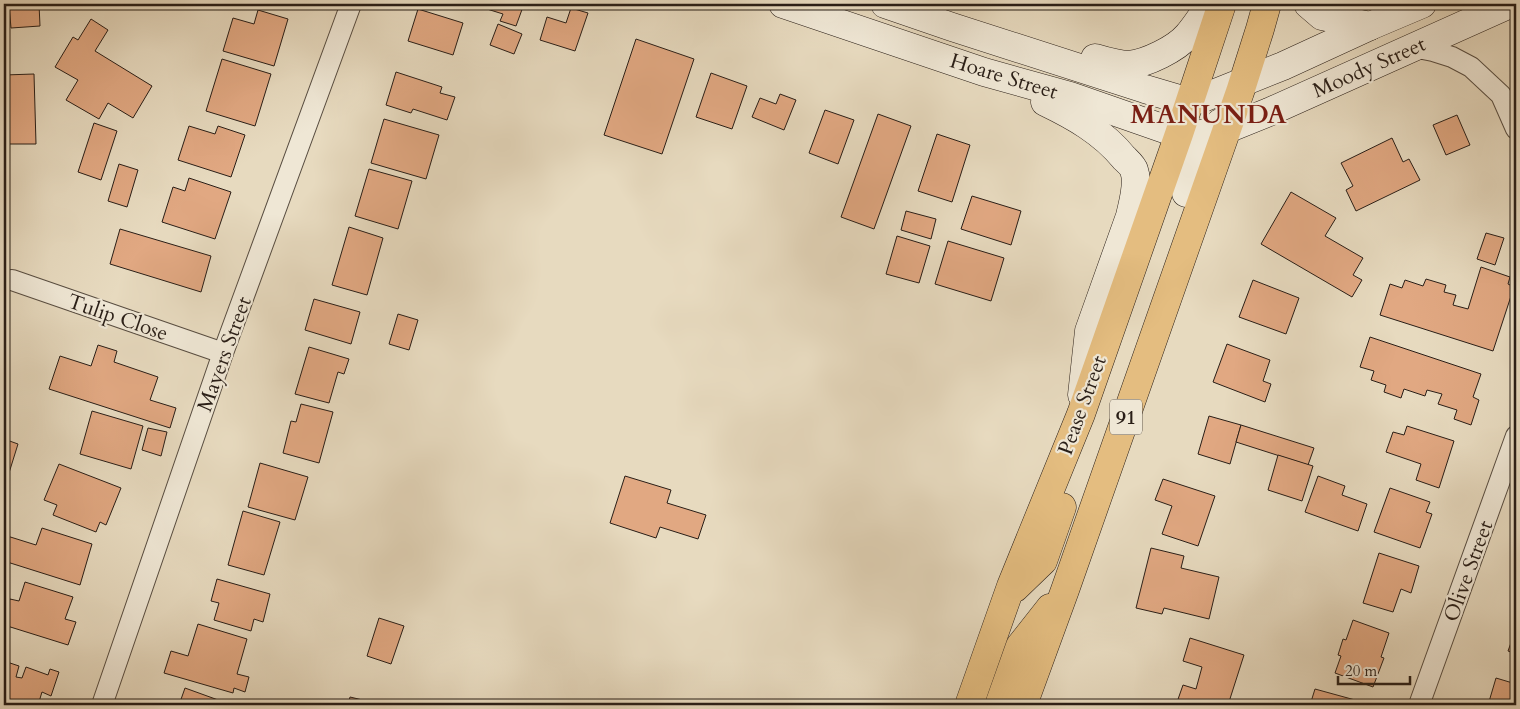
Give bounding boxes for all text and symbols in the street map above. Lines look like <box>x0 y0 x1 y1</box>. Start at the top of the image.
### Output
street label: Moody Street <box>1308 29 1431 105</box>
street label: Hoare Street <box>946 46 1062 107</box>
district label: MANUNDA <box>1130 97 1288 132</box>
street label: Tulip Close <box>64 287 172 348</box>
street label: Mayers Street <box>190 292 259 416</box>
street label: Pease Street <box>1051 351 1114 459</box>
road number: 91 <box>1110 400 1142 434</box>
street label: Olive Street <box>1437 516 1500 626</box>
scale bar <box>1338 654 1410 686</box>
text: 20 m <box>1345 661 1377 681</box>

